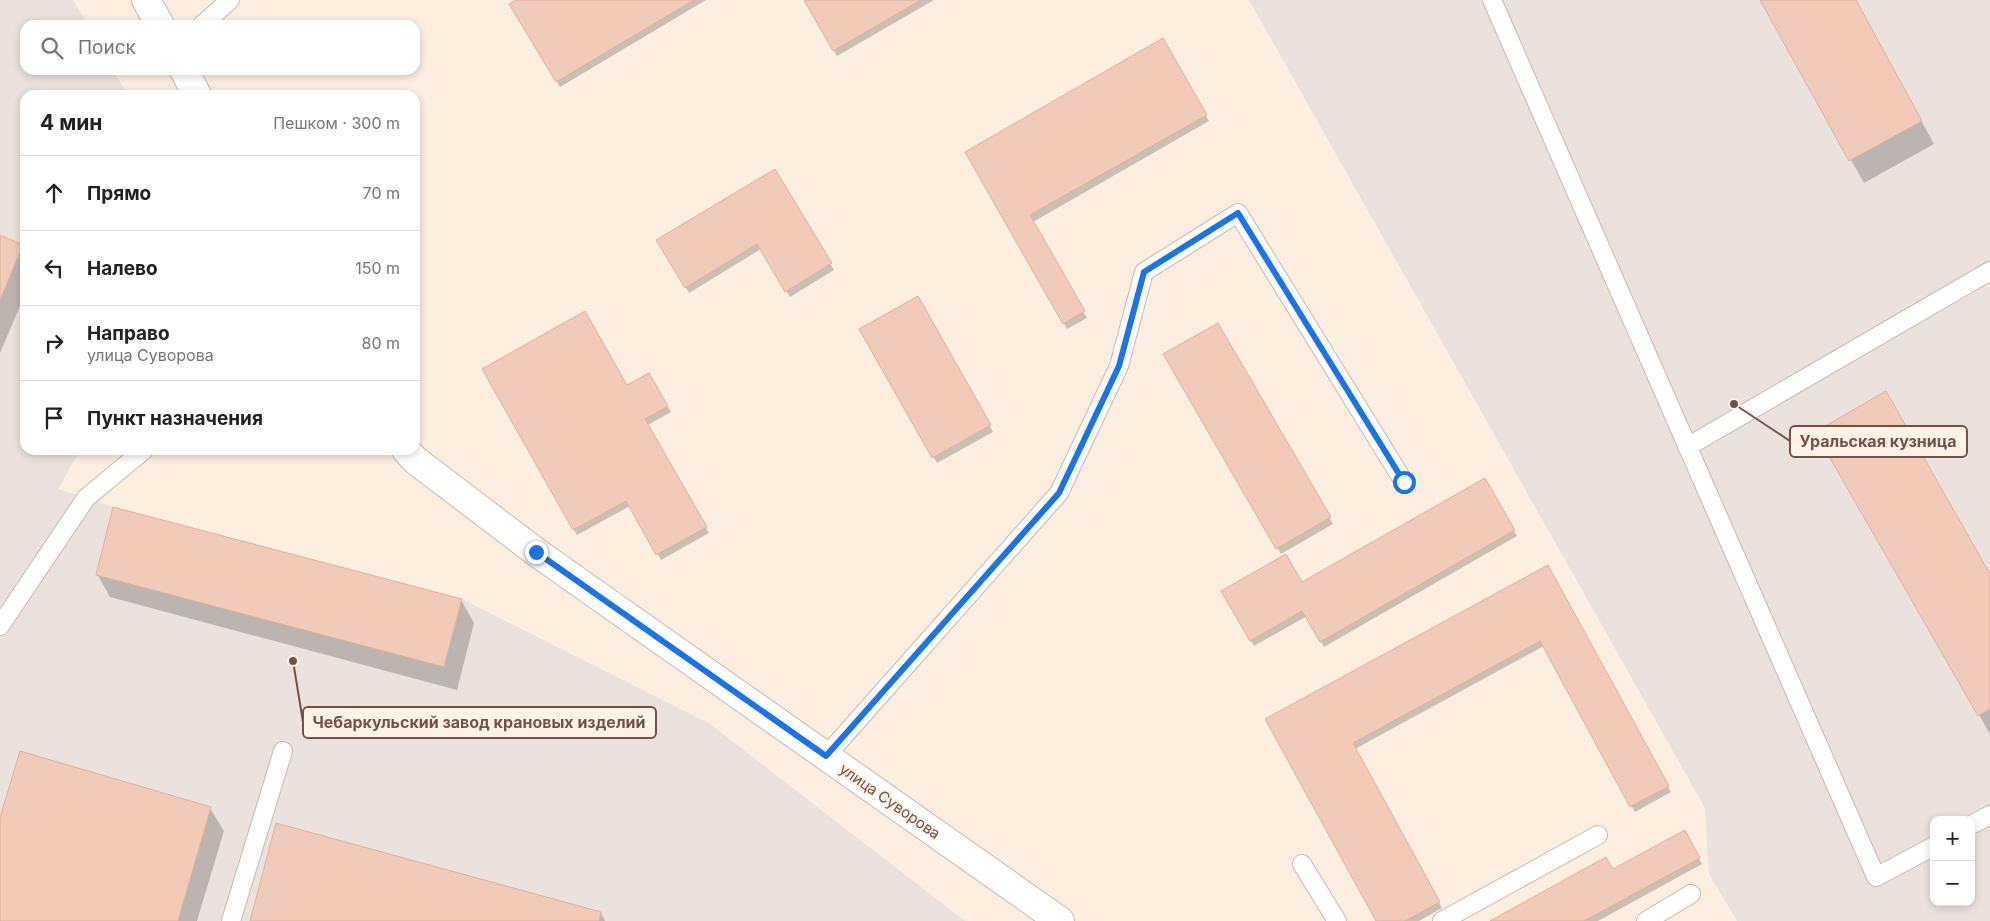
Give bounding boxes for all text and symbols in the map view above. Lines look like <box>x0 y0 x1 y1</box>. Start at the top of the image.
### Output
search box <box>20 20 420 75</box>
icon: search <box>38 34 66 62</box>
text: Поиск <box>78 36 136 59</box>
text: 4 мин <box>40 110 102 135</box>
text: Пешком · 300 m <box>273 113 400 133</box>
icon: ahead <box>40 179 68 207</box>
text: Прямо <box>87 182 151 205</box>
text: 70 m <box>363 183 400 203</box>
icon: left <box>40 254 68 282</box>
text: Налево <box>87 257 158 280</box>
text: 150 m <box>355 258 400 278</box>
text: Направо <box>87 322 170 345</box>
icon: right <box>40 329 68 357</box>
text: 80 m <box>361 333 400 353</box>
text: улица Суворова <box>87 345 214 365</box>
icon: arrive <box>40 404 68 432</box>
text: Пункт назначения <box>87 407 263 430</box>
callout: Уральская кузница <box>1790 426 1967 457</box>
text: Уральская кузница <box>1800 431 1956 451</box>
route start <box>1393 471 1416 494</box>
route end <box>525 541 548 564</box>
callout: Чебаркульский завод крановых изделий <box>303 707 656 738</box>
text: Чебаркульский завод крановых изделий <box>313 712 645 732</box>
street label: улица Суворова <box>836 759 944 843</box>
map controls <box>1930 816 1975 906</box>
button: + <box>1930 816 1975 861</box>
button: − <box>1930 861 1975 906</box>

